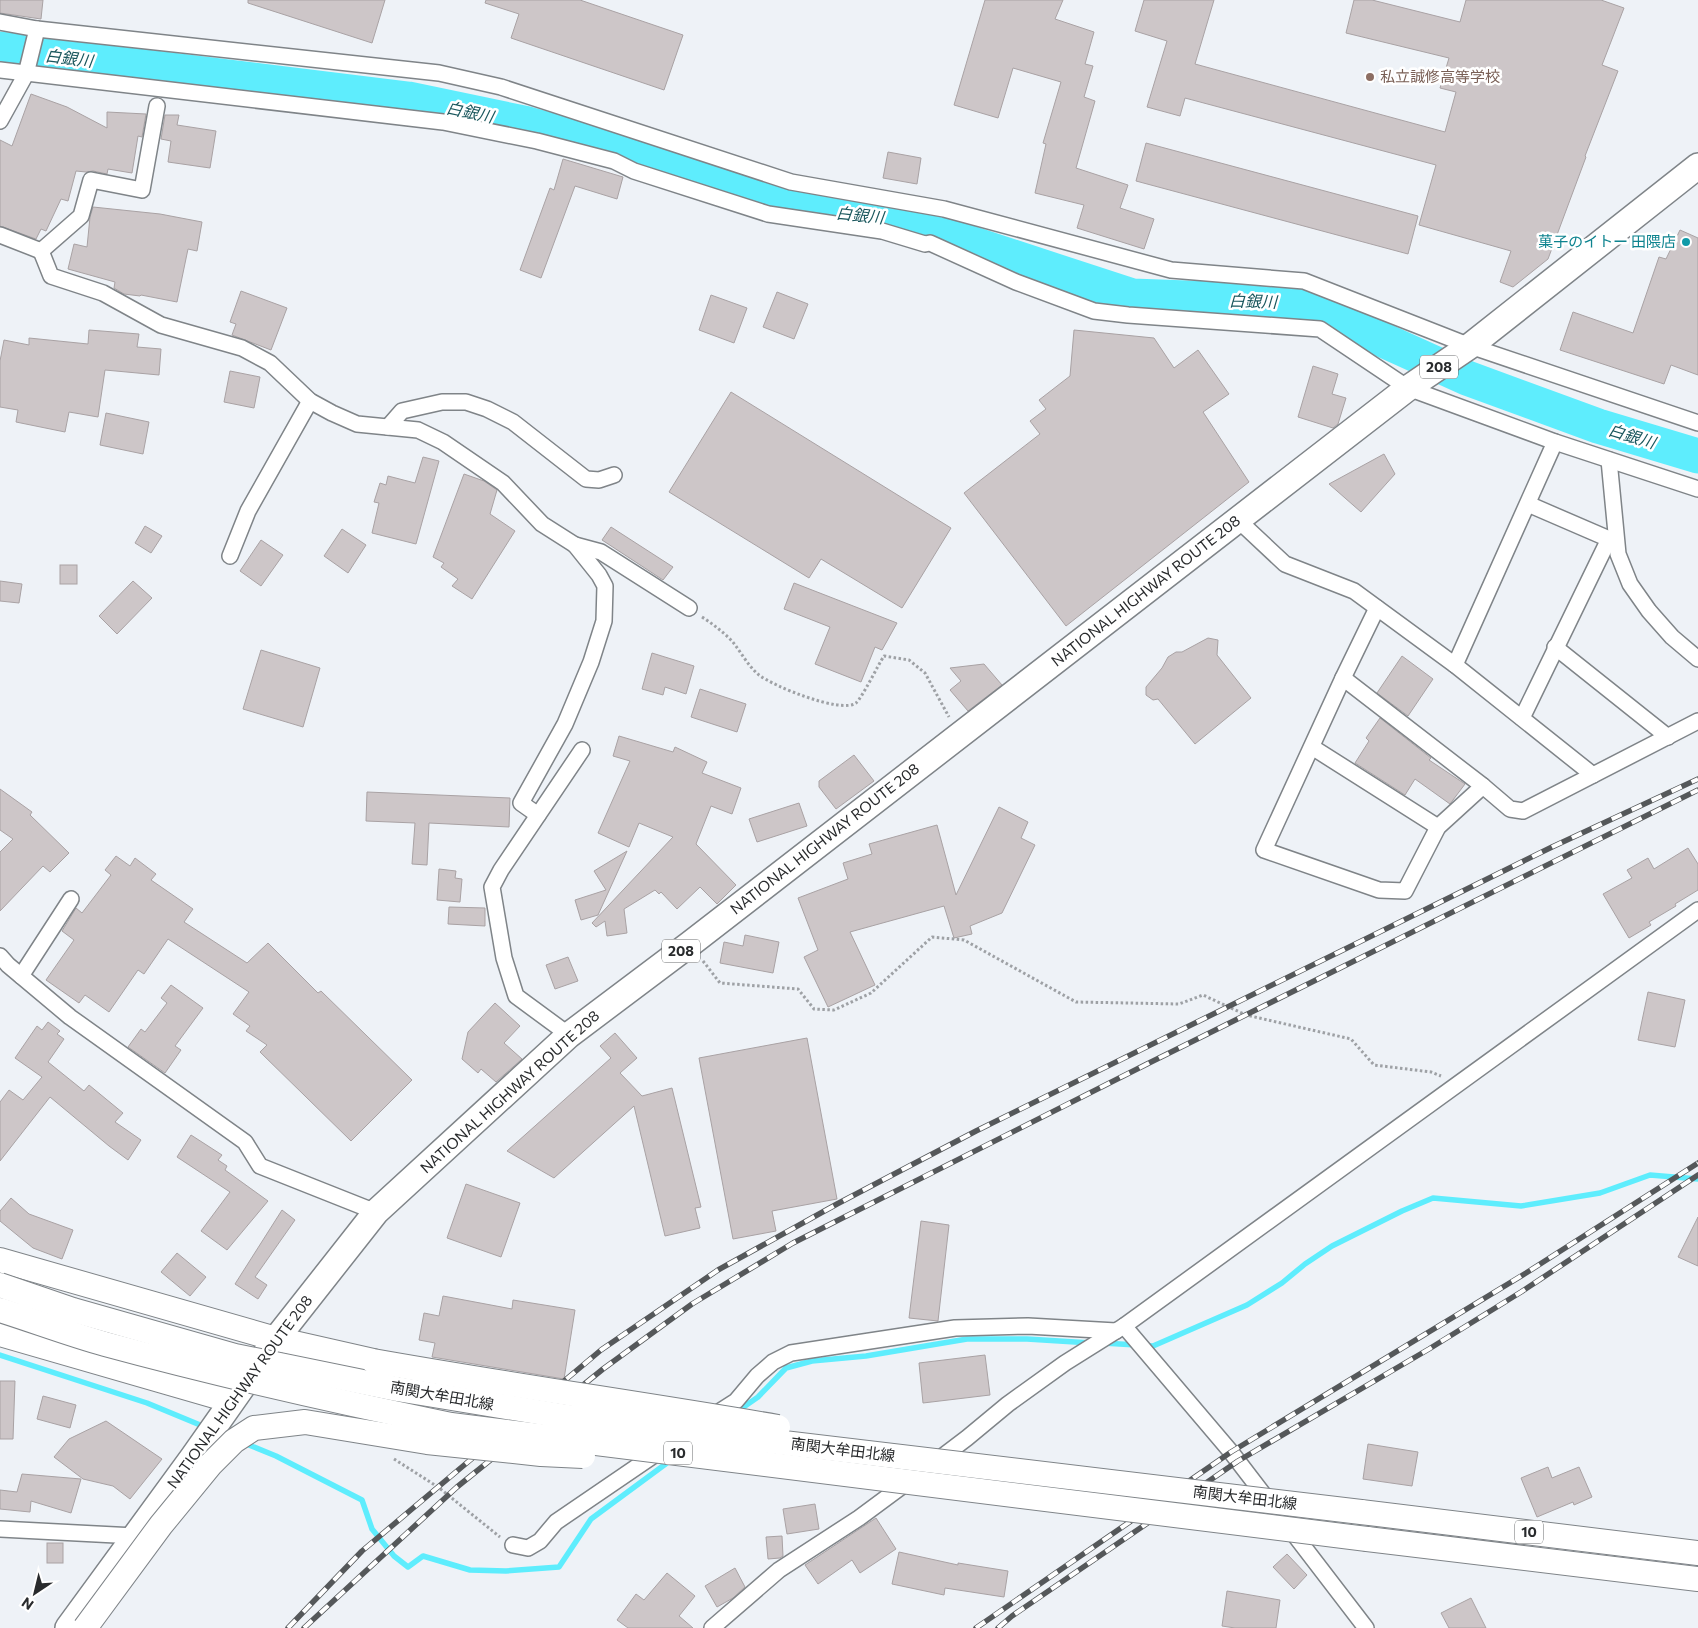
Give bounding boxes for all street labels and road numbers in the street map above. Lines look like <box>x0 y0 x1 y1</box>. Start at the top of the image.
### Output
road number: 208 <box>1420 356 1458 378</box>
street label: NATIONAL HIGHWAY ROUTE 208 <box>1047 511 1243 670</box>
street label: NATIONAL HIGHWAY ROUTE 208 <box>726 759 922 918</box>
road number: 208 <box>662 939 700 962</box>
street label: NATIONAL HIGHWAY ROUTE 208 <box>416 1006 603 1176</box>
street label: NATIONAL HIGHWAY ROUTE 208 <box>163 1291 315 1492</box>
street label: 南関大牟田北線 <box>389 1377 495 1413</box>
street label: 南関大牟田北線 <box>790 1434 896 1464</box>
road number: 10 <box>664 1442 692 1465</box>
street label: 南関大牟田北線 <box>1192 1482 1298 1512</box>
road number: 10 <box>1515 1520 1543 1544</box>

